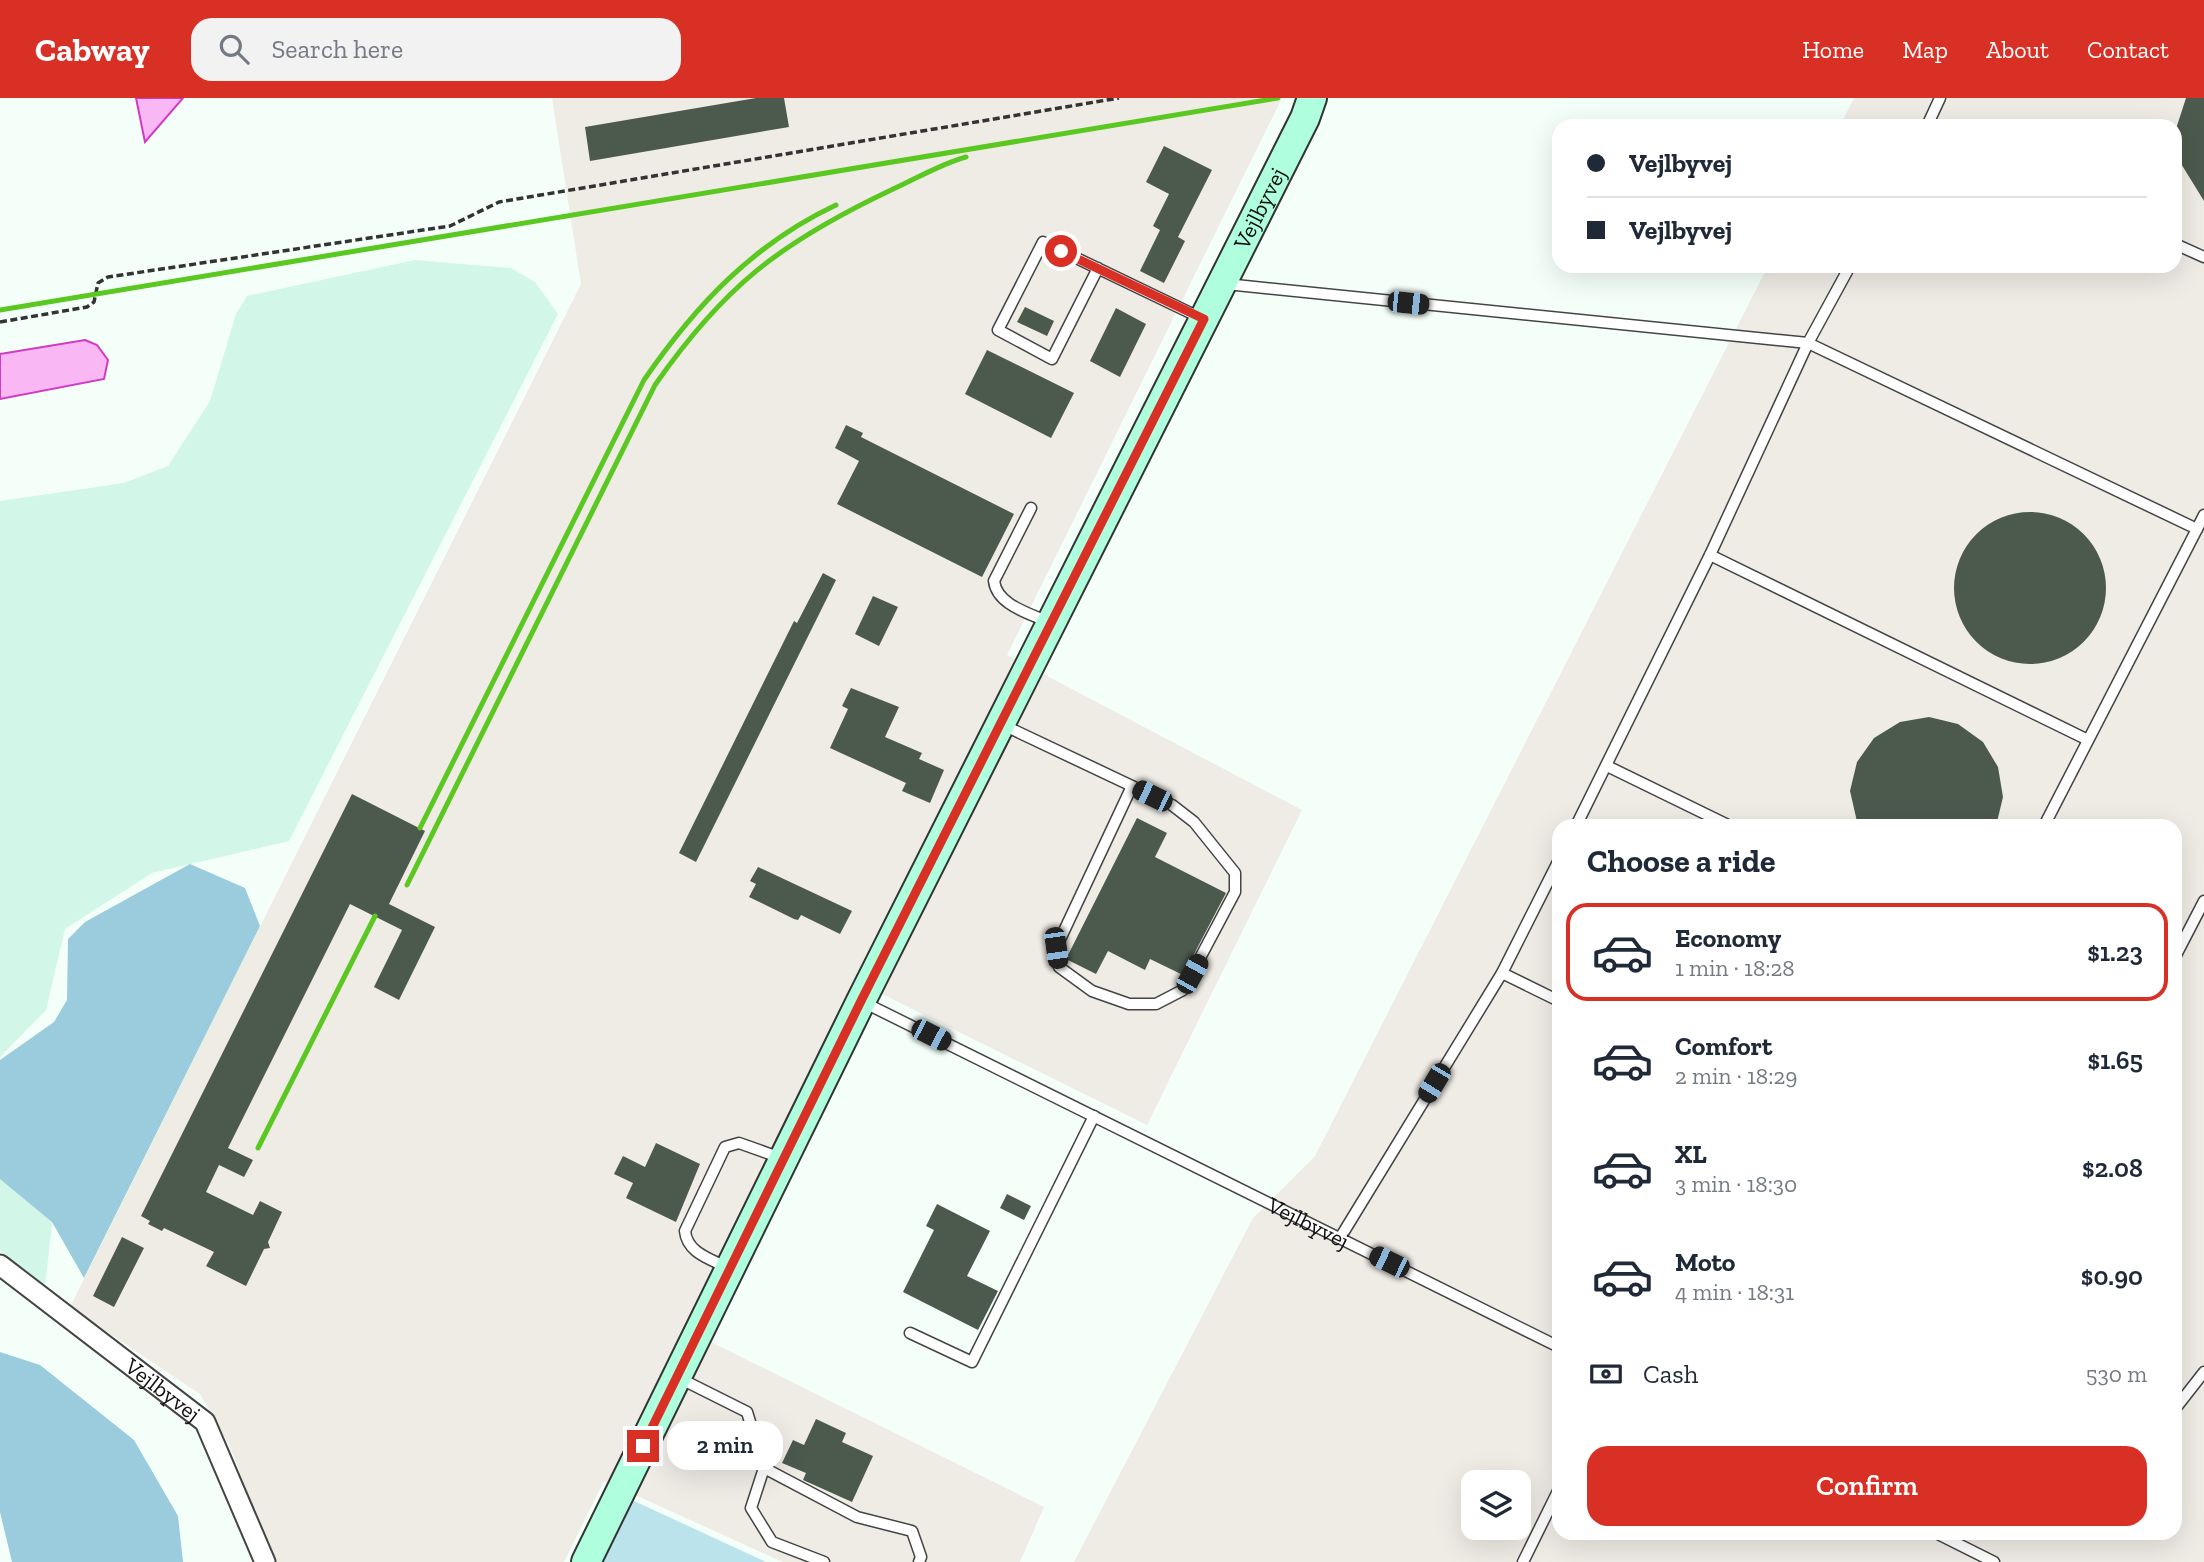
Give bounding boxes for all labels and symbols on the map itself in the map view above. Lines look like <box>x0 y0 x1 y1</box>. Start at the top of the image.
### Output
street label: Vejlbyvej <box>1227 163 1292 255</box>
route start <box>1045 235 1077 267</box>
car <box>1387 290 1430 316</box>
car <box>1129 777 1176 815</box>
car <box>1043 926 1070 970</box>
car <box>1173 951 1212 997</box>
car <box>908 1016 955 1054</box>
car <box>1415 1060 1454 1106</box>
street label: Vejlbyvej <box>1262 1190 1354 1255</box>
car <box>1366 1243 1413 1281</box>
street label: Vejlbyvej <box>119 1351 206 1427</box>
callout: 2 min <box>668 1422 783 1470</box>
route end <box>627 1430 659 1462</box>

